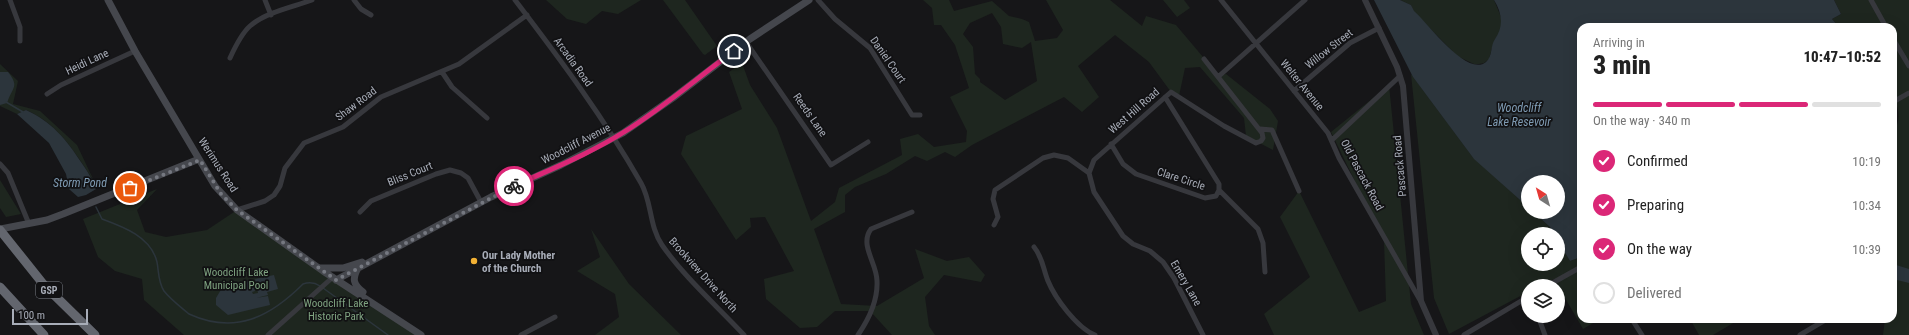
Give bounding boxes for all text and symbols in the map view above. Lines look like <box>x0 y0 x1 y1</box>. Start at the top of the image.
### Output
street label: Willow Street <box>1303 26 1355 72</box>
pin <box>717 34 751 68</box>
street label: Daniel Court <box>867 34 909 86</box>
street label: Arcadia Road <box>551 35 595 89</box>
text: Arriving in <box>1593 35 1645 50</box>
icon: home <box>723 40 745 62</box>
street label: Heidi Lane <box>63 46 111 78</box>
text: 10:47–10:52 <box>1803 48 1881 66</box>
text: 3 min <box>1593 50 1651 80</box>
street label: Welter Avenue <box>1277 57 1327 113</box>
street label: Shaw Road <box>333 84 379 124</box>
street label: West Hill Road <box>1106 85 1162 137</box>
street label: Reeds Lane <box>790 91 830 139</box>
water label: Woodcliff Lake Resevoir <box>1487 101 1551 129</box>
text: On the way · 340 m <box>1593 113 1690 128</box>
street label: Woodcliff Avenue <box>539 121 613 167</box>
street label: Werimus Road <box>196 135 240 195</box>
street label: Pascack Road <box>1391 135 1409 197</box>
street label: Old Pascack Road <box>1338 137 1386 213</box>
icon: check <box>1593 150 1615 172</box>
text: Confirmed <box>1627 152 1688 170</box>
text: 10:19 <box>1852 154 1881 169</box>
street label: Bliss Court <box>386 159 434 189</box>
street label: Clare Circle <box>1155 165 1207 193</box>
courier <box>494 166 534 206</box>
pin <box>113 171 147 205</box>
icon: bike <box>503 175 525 197</box>
north arrow <box>1521 175 1565 219</box>
map controls <box>1521 175 1565 323</box>
water label: Storm Pond <box>53 176 107 190</box>
icon: bag <box>119 177 141 199</box>
icon: check <box>1593 194 1615 216</box>
text: Preparing <box>1627 196 1684 214</box>
text: 10:34 <box>1852 198 1881 213</box>
button: locate <box>1521 227 1565 271</box>
street label: Brookview Drive North <box>666 235 740 315</box>
icon: check <box>1593 238 1615 260</box>
text: On the way <box>1627 240 1692 258</box>
text: 10:39 <box>1852 242 1881 257</box>
place label: Our Lady Mother of the Church <box>482 249 555 275</box>
marker: Our Lady Mother of the Church <box>469 256 479 266</box>
street label: Emery Lane <box>1168 258 1204 308</box>
park label: Woodcliff Lake Municipal Pool <box>204 266 268 292</box>
button: layers <box>1521 279 1565 323</box>
road number: GSP <box>36 282 62 298</box>
text: Delivered <box>1627 284 1682 302</box>
park label: Woodcliff Lake Historic Park <box>304 297 368 323</box>
scale bar <box>12 307 88 326</box>
text: 100 m <box>18 309 45 322</box>

